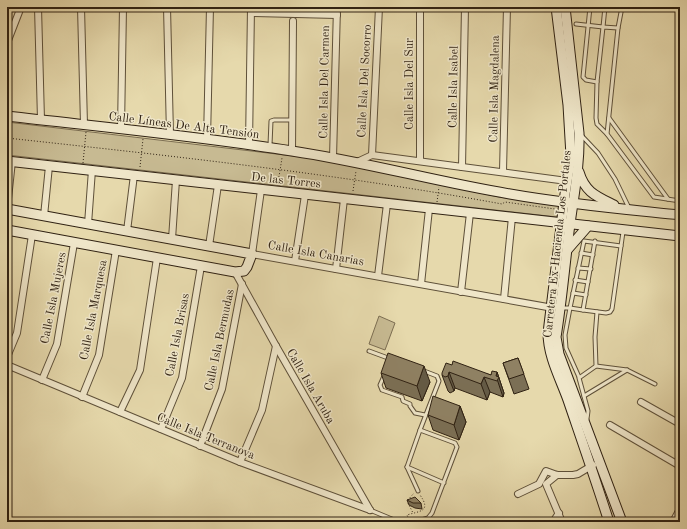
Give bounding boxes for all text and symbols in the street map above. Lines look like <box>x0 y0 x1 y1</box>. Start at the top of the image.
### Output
street label: Calle Isla Del Socorro <box>356 24 374 138</box>
street label: Calle Isla Del Carmen <box>318 25 332 139</box>
street label: Calle Isla Magdalena <box>488 35 502 143</box>
street label: Calle Isla Del Sur <box>404 38 416 130</box>
street label: Calle Isla Isabel <box>447 46 461 128</box>
street label: Calle Líneas De Alta Tensión <box>108 111 260 141</box>
street label: Carretera Ex-Hacienda Los Portales <box>542 150 574 339</box>
street label: De las Torres <box>250 171 321 191</box>
street label: Calle Isla Canarias <box>267 240 365 268</box>
street label: Calle Isla Mujeres <box>39 251 69 345</box>
street label: Calle Isla Marquesa <box>78 259 110 361</box>
street label: Calle Isla Bermudas <box>203 288 237 392</box>
street label: Calle Isla Brisas <box>164 293 192 378</box>
street label: Calle Isla Aruba <box>284 347 336 426</box>
street label: Calle Isla Terranova <box>155 412 256 462</box>

